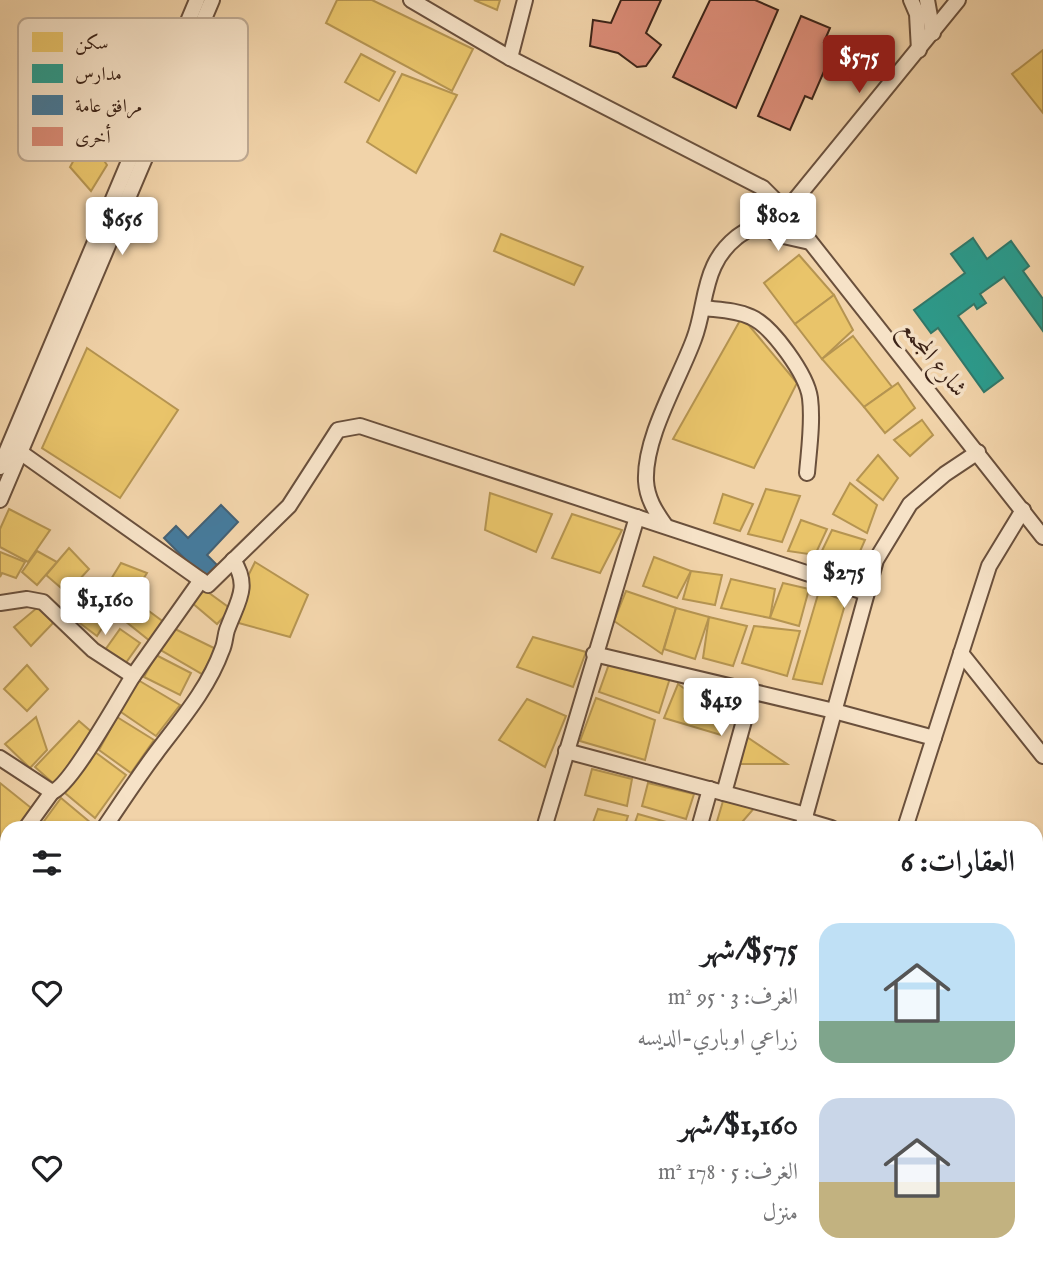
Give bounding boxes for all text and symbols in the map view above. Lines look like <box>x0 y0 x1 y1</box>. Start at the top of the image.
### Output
legend <box>18 18 248 161</box>
text: سكن <box>75 32 109 56</box>
pin: $575 <box>818 36 900 95</box>
text: $575 <box>839 43 879 72</box>
text: مدارس <box>75 63 122 87</box>
text: مرافق عامة <box>75 95 142 119</box>
text: أخرى <box>75 124 111 150</box>
pin: $802 <box>737 194 819 253</box>
pin: $656 <box>81 198 163 257</box>
text: $802 <box>756 201 800 230</box>
text: $656 <box>102 205 142 234</box>
street label: شارع المجمع <box>889 314 973 407</box>
pin: $275 <box>803 550 885 610</box>
text: $275 <box>823 558 865 587</box>
pin: $1,160 <box>48 578 162 637</box>
text: $1,160 <box>77 585 134 614</box>
pin: $419 <box>680 678 762 738</box>
text: $419 <box>700 686 742 715</box>
icon: filters <box>28 844 66 882</box>
text: العقارات: 6 <box>901 844 1015 882</box>
text: $575/شهر <box>701 932 798 970</box>
icon: home <box>875 951 959 1035</box>
icon: heart <box>28 974 66 1012</box>
text: الغرف: 3 · 95 m² <box>668 983 798 1012</box>
text: زراعي اوباري-الديسه <box>637 1024 798 1053</box>
text: $1,160/شهر <box>679 1107 798 1145</box>
icon: home <box>875 1126 959 1210</box>
icon: heart <box>28 1149 66 1187</box>
text: الغرف: 5 · 178 m² <box>658 1158 798 1187</box>
text: منزل <box>763 1199 798 1228</box>

